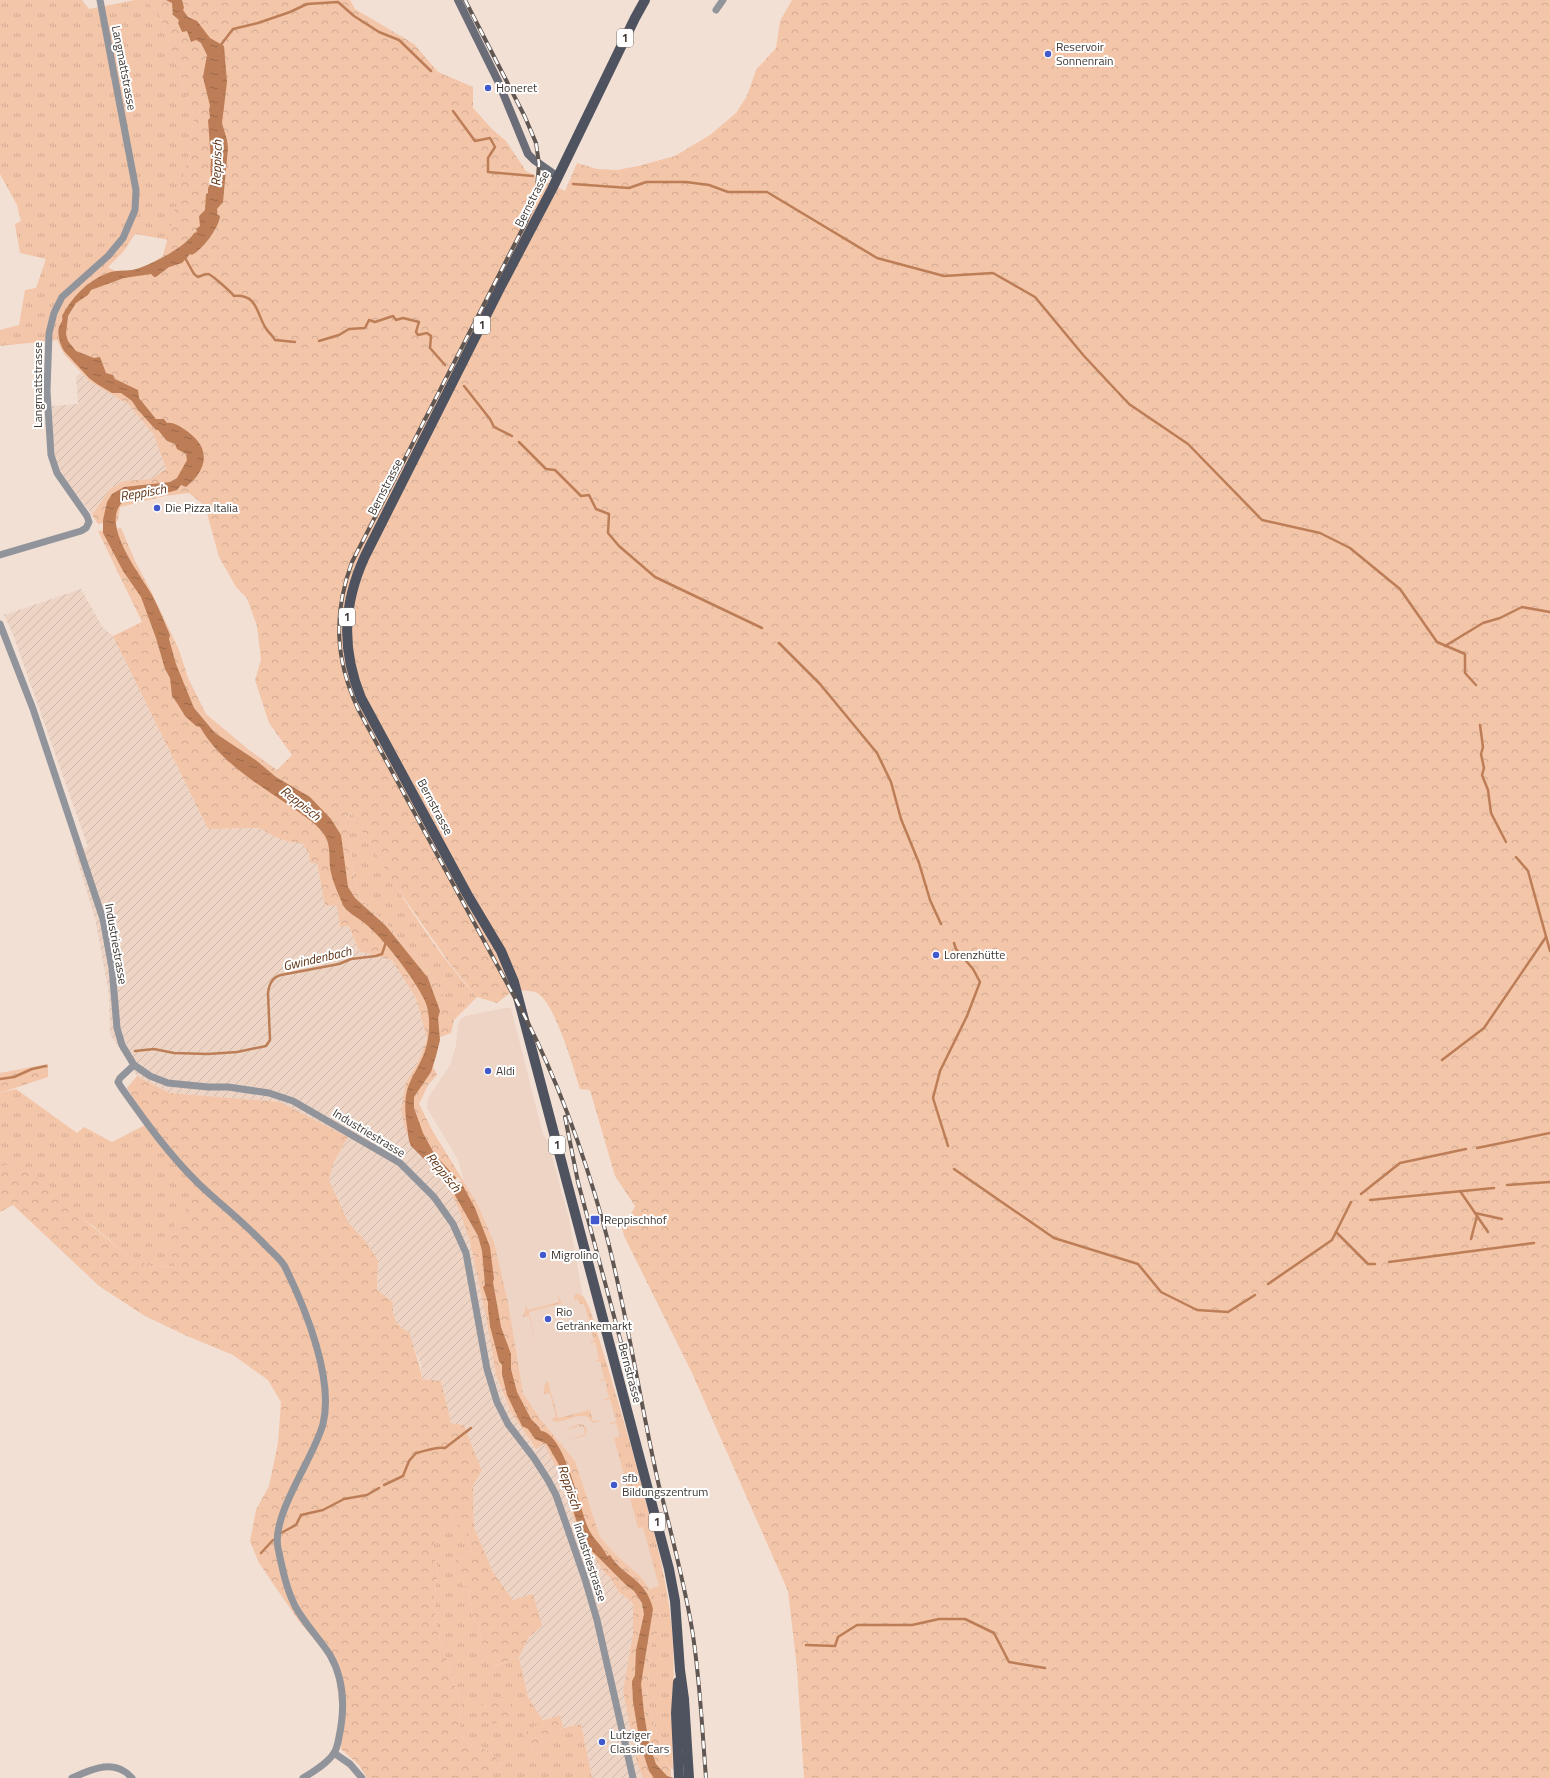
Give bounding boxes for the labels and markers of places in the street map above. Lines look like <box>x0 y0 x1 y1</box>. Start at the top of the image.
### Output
place label: Reservoir Sonnenrain <box>1056 37 1113 70</box>
marker: Reservoir Sonnenrain <box>1043 49 1053 59</box>
place label: Honeret <box>496 78 538 97</box>
marker: Honeret <box>483 83 493 93</box>
place label: Die Pizza Italia <box>165 498 238 517</box>
marker: Die Pizza Italia <box>152 503 162 513</box>
place label: Lorenzhütte <box>944 945 1005 964</box>
marker: Lorenzhütte <box>931 950 941 960</box>
place label: Aldi <box>496 1061 515 1080</box>
marker: Aldi <box>483 1066 493 1076</box>
place label: Reppischhof <box>604 1210 667 1229</box>
marker: Reppischhof <box>589 1214 601 1226</box>
place label: Migrolino <box>551 1245 598 1264</box>
marker: Migrolino <box>538 1250 548 1260</box>
place label: Rio Getränkemarkt <box>556 1302 633 1335</box>
marker: Rio Getränkemarkt <box>543 1314 553 1324</box>
place label: sfb Bildungszentrum <box>622 1468 708 1501</box>
marker: sfb Bildungszentrum <box>609 1480 619 1490</box>
place label: Lutziger Classic Cars <box>610 1725 670 1758</box>
marker: Lutziger Classic Cars <box>597 1737 607 1747</box>

